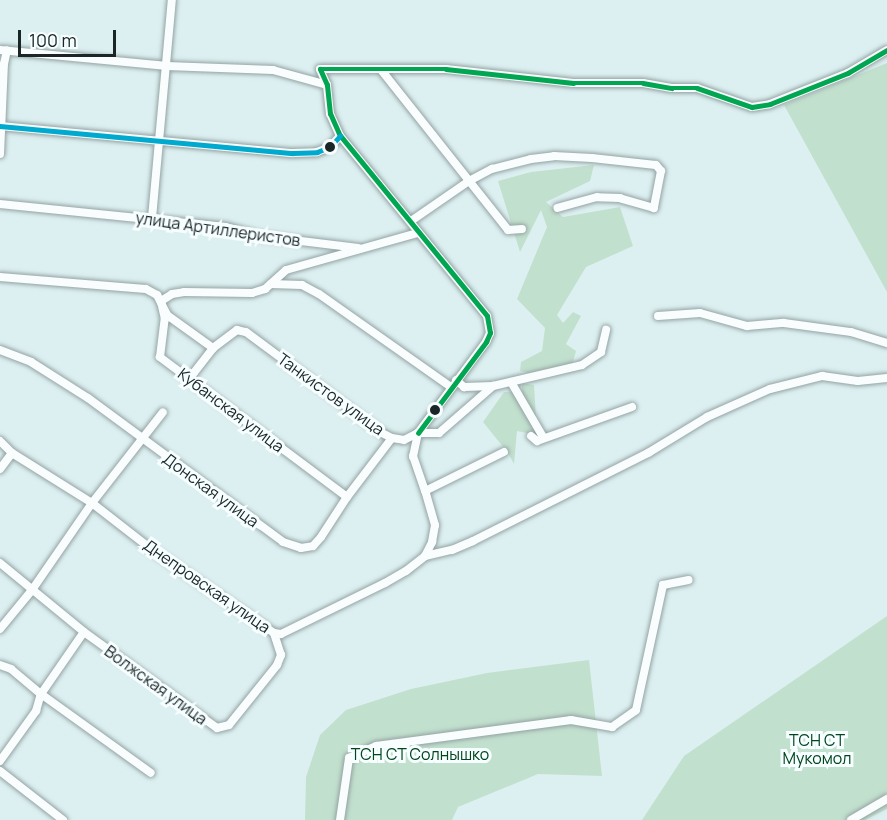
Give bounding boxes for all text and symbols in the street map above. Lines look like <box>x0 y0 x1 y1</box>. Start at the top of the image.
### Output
scale bar <box>21 18 118 56</box>
text: 100 m <box>29 28 77 52</box>
unlabelled marker <box>324 141 336 153</box>
street label: улица Артиллеристов <box>134 208 302 250</box>
street label: Танкистов улица <box>274 349 388 439</box>
street label: Кубанская улица <box>174 364 288 456</box>
unlabelled marker <box>429 404 441 416</box>
street label: Донская улица <box>159 449 263 531</box>
street label: Днепровская улица <box>140 535 274 637</box>
street label: Волжская улица <box>101 641 211 729</box>
park label: ТСН СТ Мукомол <box>783 730 851 768</box>
park label: ТСН СТ Солнышко <box>350 744 490 764</box>

